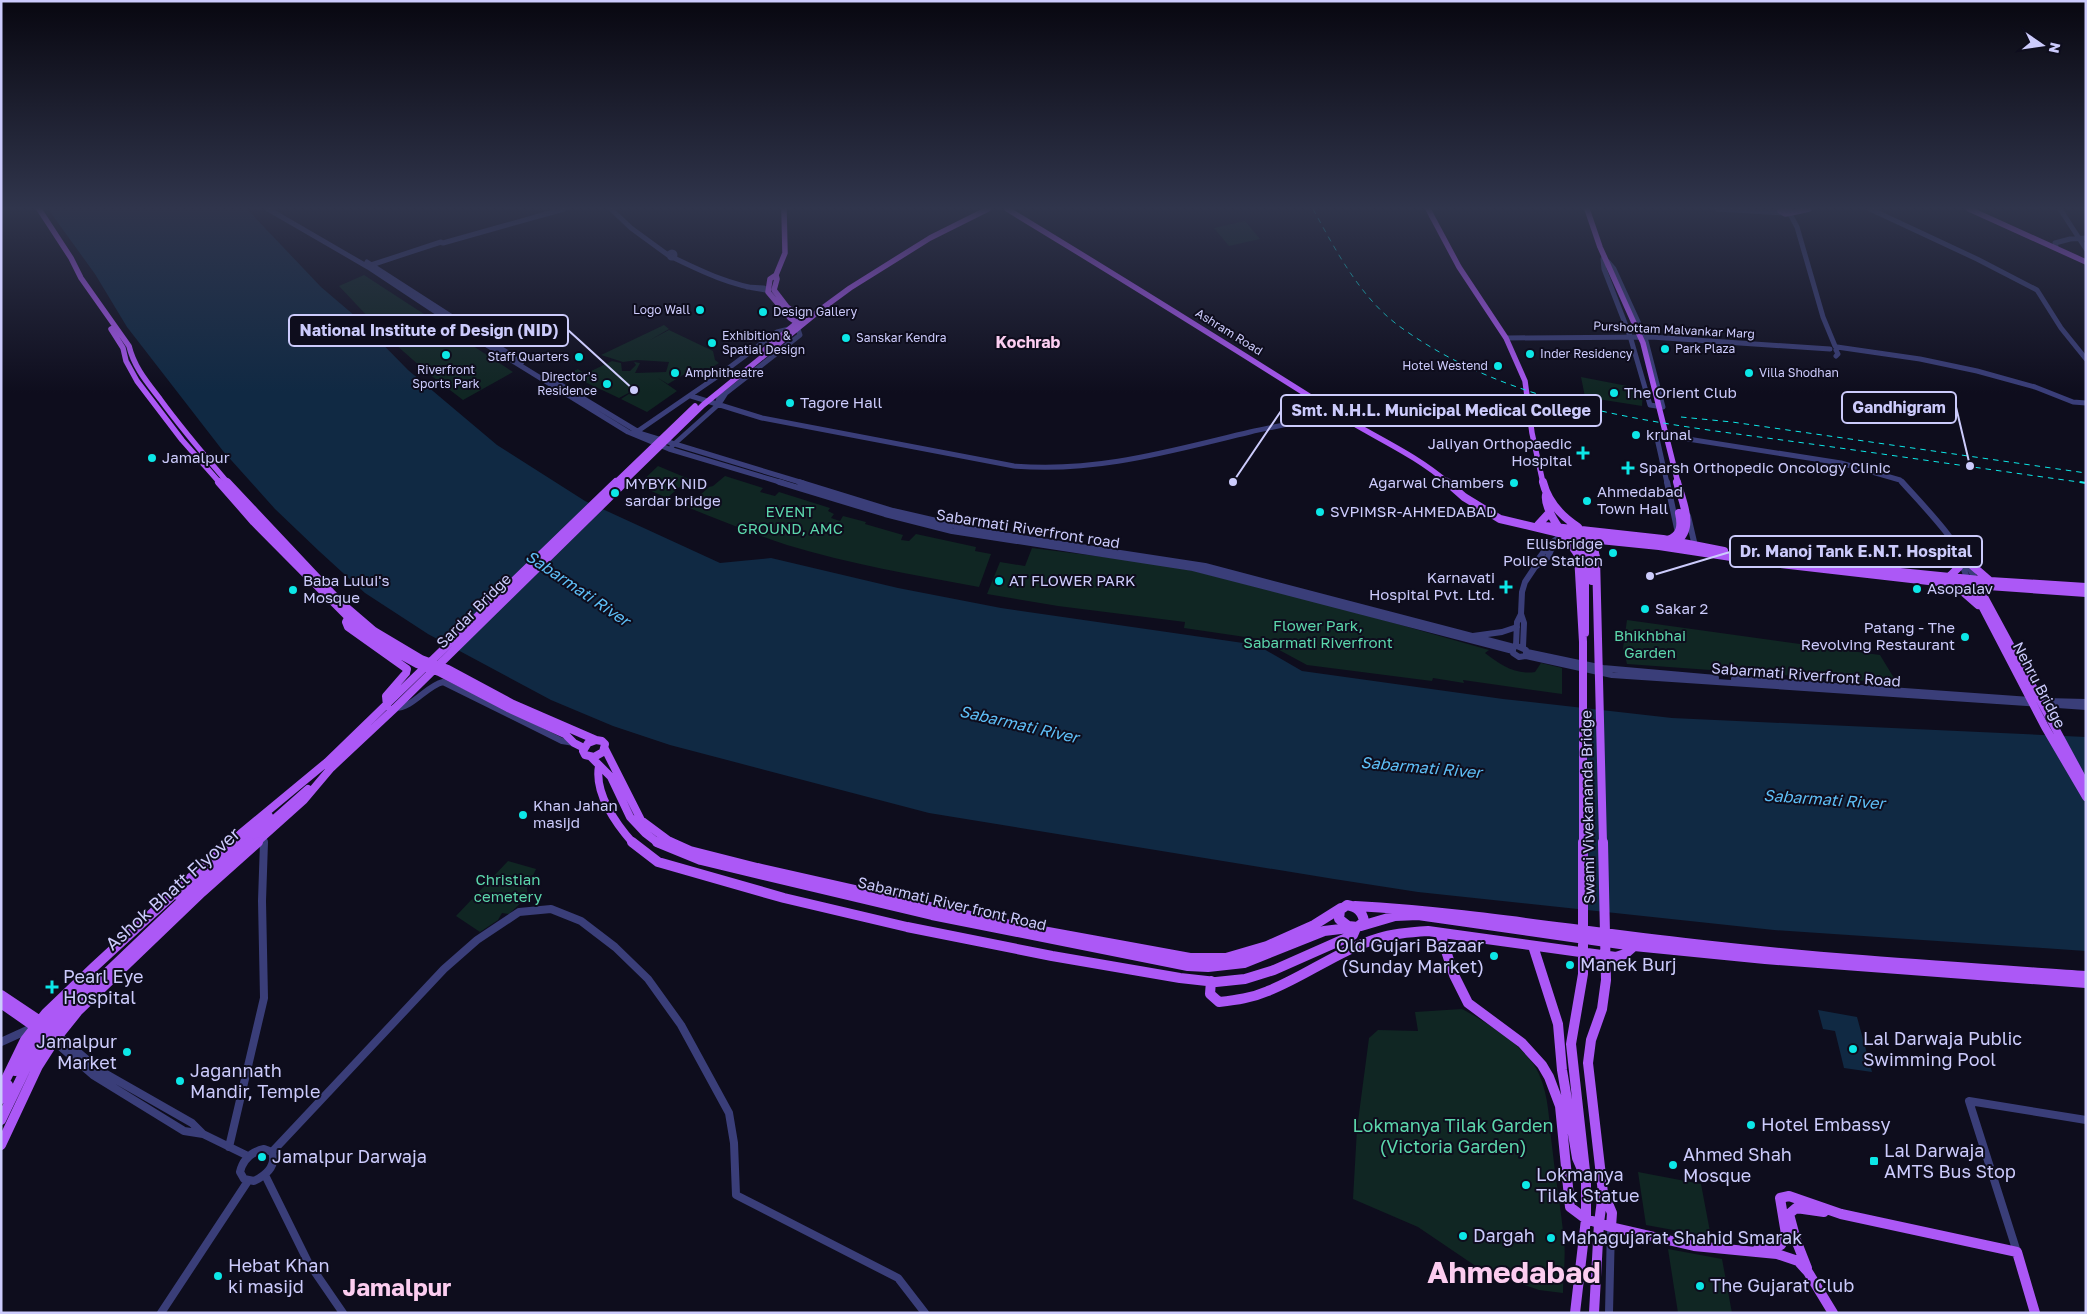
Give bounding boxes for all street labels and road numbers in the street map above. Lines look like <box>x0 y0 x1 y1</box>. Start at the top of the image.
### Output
street label: Ashram Road <box>1193 305 1266 358</box>
street label: Purshottam Malvankar Marg <box>1593 318 1755 341</box>
street label: Sabarmati Riverfront road <box>935 505 1121 551</box>
street label: Sardar Bridge <box>432 569 515 651</box>
street label: Nehru Bridge <box>2010 638 2070 731</box>
street label: Sabarmati Riverfront Road <box>1711 658 1901 690</box>
street label: Swami Vivekananda Bridge <box>1576 710 1598 904</box>
street label: Ashok Bhatt Flyover <box>101 822 244 954</box>
street label: Sabarmati River front Road <box>856 873 1048 934</box>

